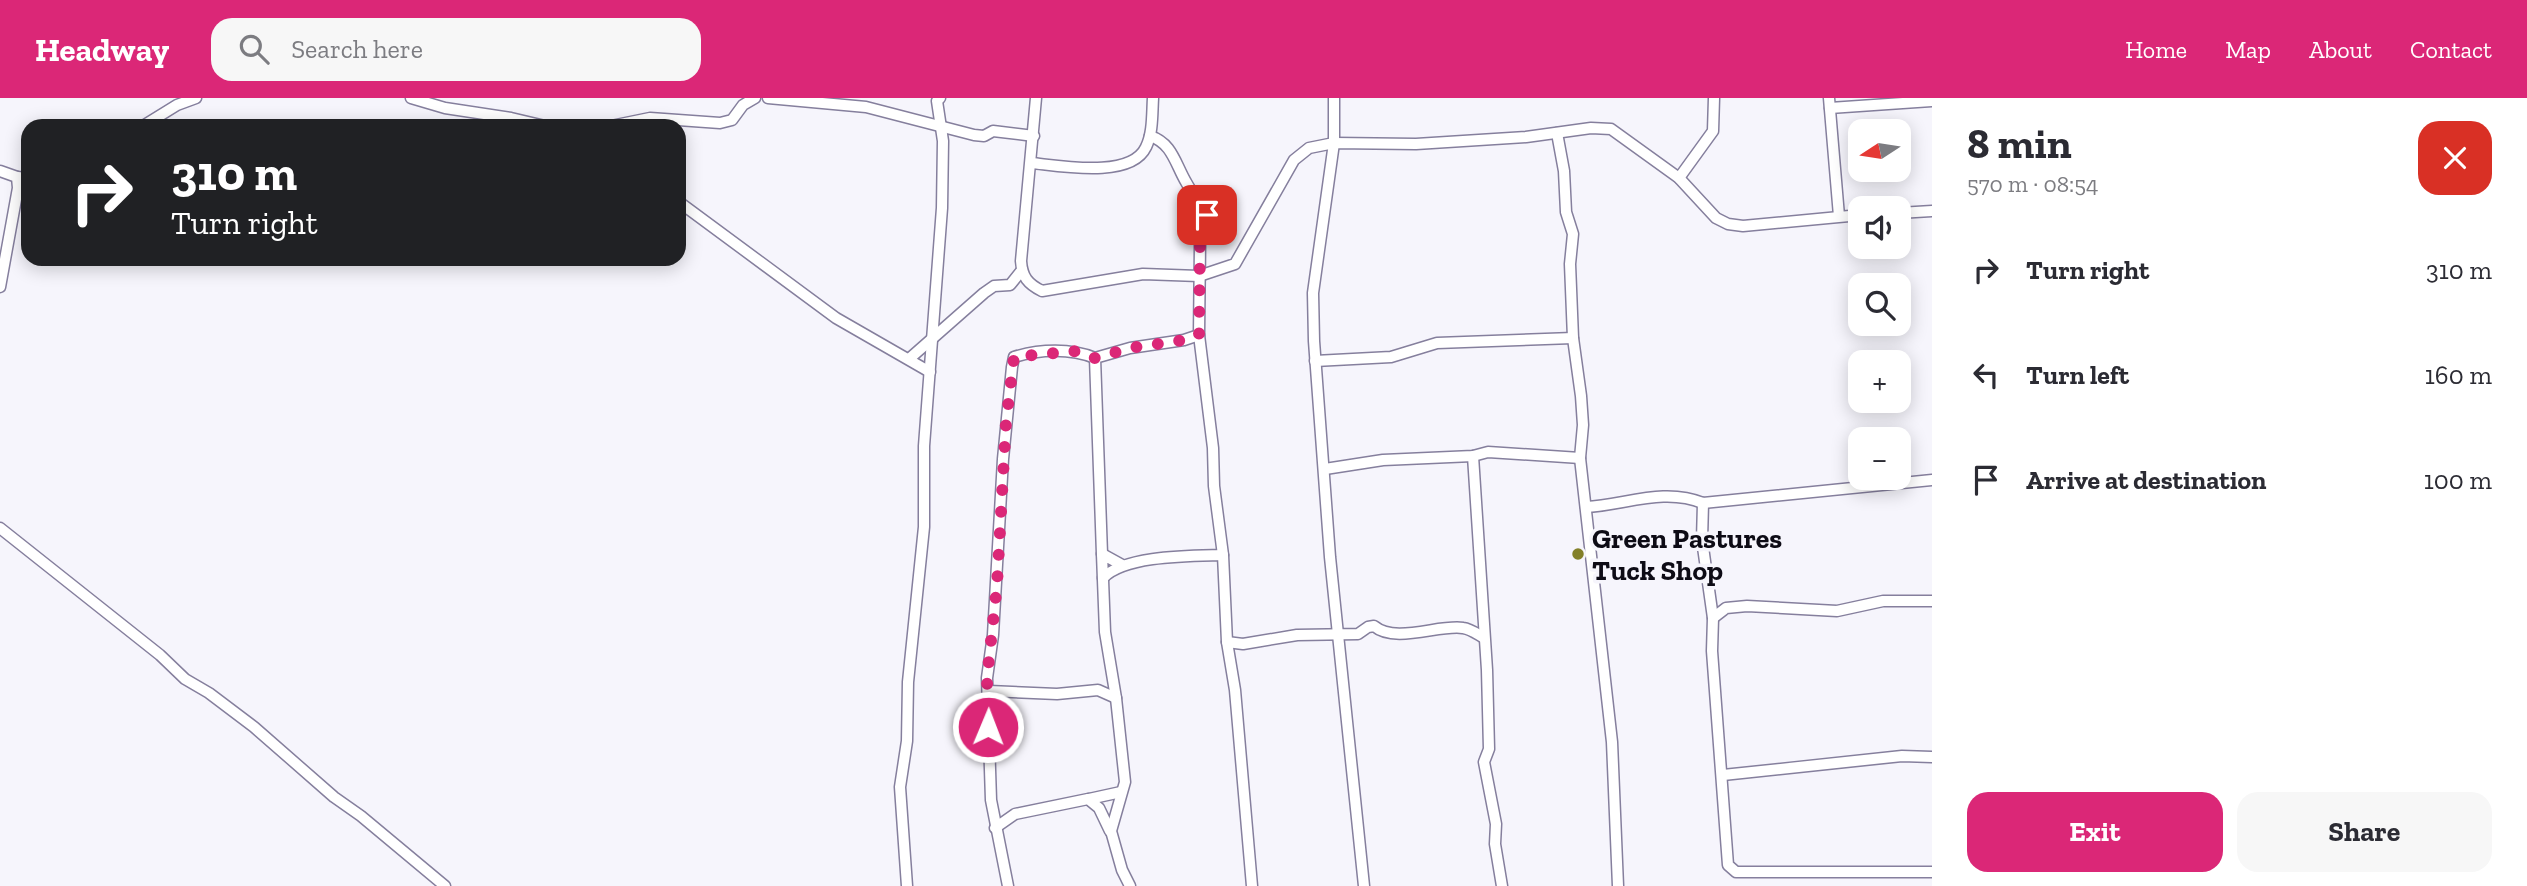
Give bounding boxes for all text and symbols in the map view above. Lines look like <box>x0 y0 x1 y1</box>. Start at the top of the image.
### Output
search box <box>211 18 701 81</box>
text: Headway <box>35 30 169 69</box>
icon: search <box>235 30 273 68</box>
text: Search here <box>291 33 423 65</box>
text: Home <box>2125 35 2187 64</box>
text: Map <box>2225 35 2271 64</box>
text: About <box>2309 35 2372 64</box>
text: Contact <box>2410 35 2492 64</box>
text: 8 min <box>1967 118 2072 169</box>
north arrow <box>1848 119 1911 182</box>
map controls <box>1848 119 1911 490</box>
button: close <box>2418 121 2492 195</box>
text: 310 m <box>171 144 297 203</box>
icon: right <box>56 147 147 238</box>
text: 570 m · 08:54 <box>1967 170 2098 198</box>
pin <box>1177 185 1237 245</box>
icon: arrive <box>1188 196 1226 234</box>
button: sound <box>1848 196 1911 259</box>
text: Turn right <box>171 204 318 242</box>
icon: right <box>1967 251 2005 289</box>
text: Turn right <box>2026 254 2149 286</box>
text: 310 m <box>2426 254 2492 286</box>
button: search <box>1848 273 1911 336</box>
button: + <box>1848 350 1911 413</box>
icon: left <box>1967 356 2005 394</box>
text: Turn left <box>2026 359 2129 391</box>
text: 160 m <box>2425 359 2492 391</box>
button: − <box>1848 427 1911 490</box>
icon: arrive <box>1967 461 2005 499</box>
text: Arrive at destination <box>2026 464 2266 496</box>
text: 100 m <box>2424 464 2492 496</box>
place label: Green Pastures Tuck Shop <box>1592 522 1782 587</box>
marker: Green Pastures Tuck Shop <box>1570 546 1586 562</box>
position arrow <box>951 690 1025 764</box>
button: Exit <box>1967 792 2223 872</box>
button: Share <box>2237 792 2492 872</box>

